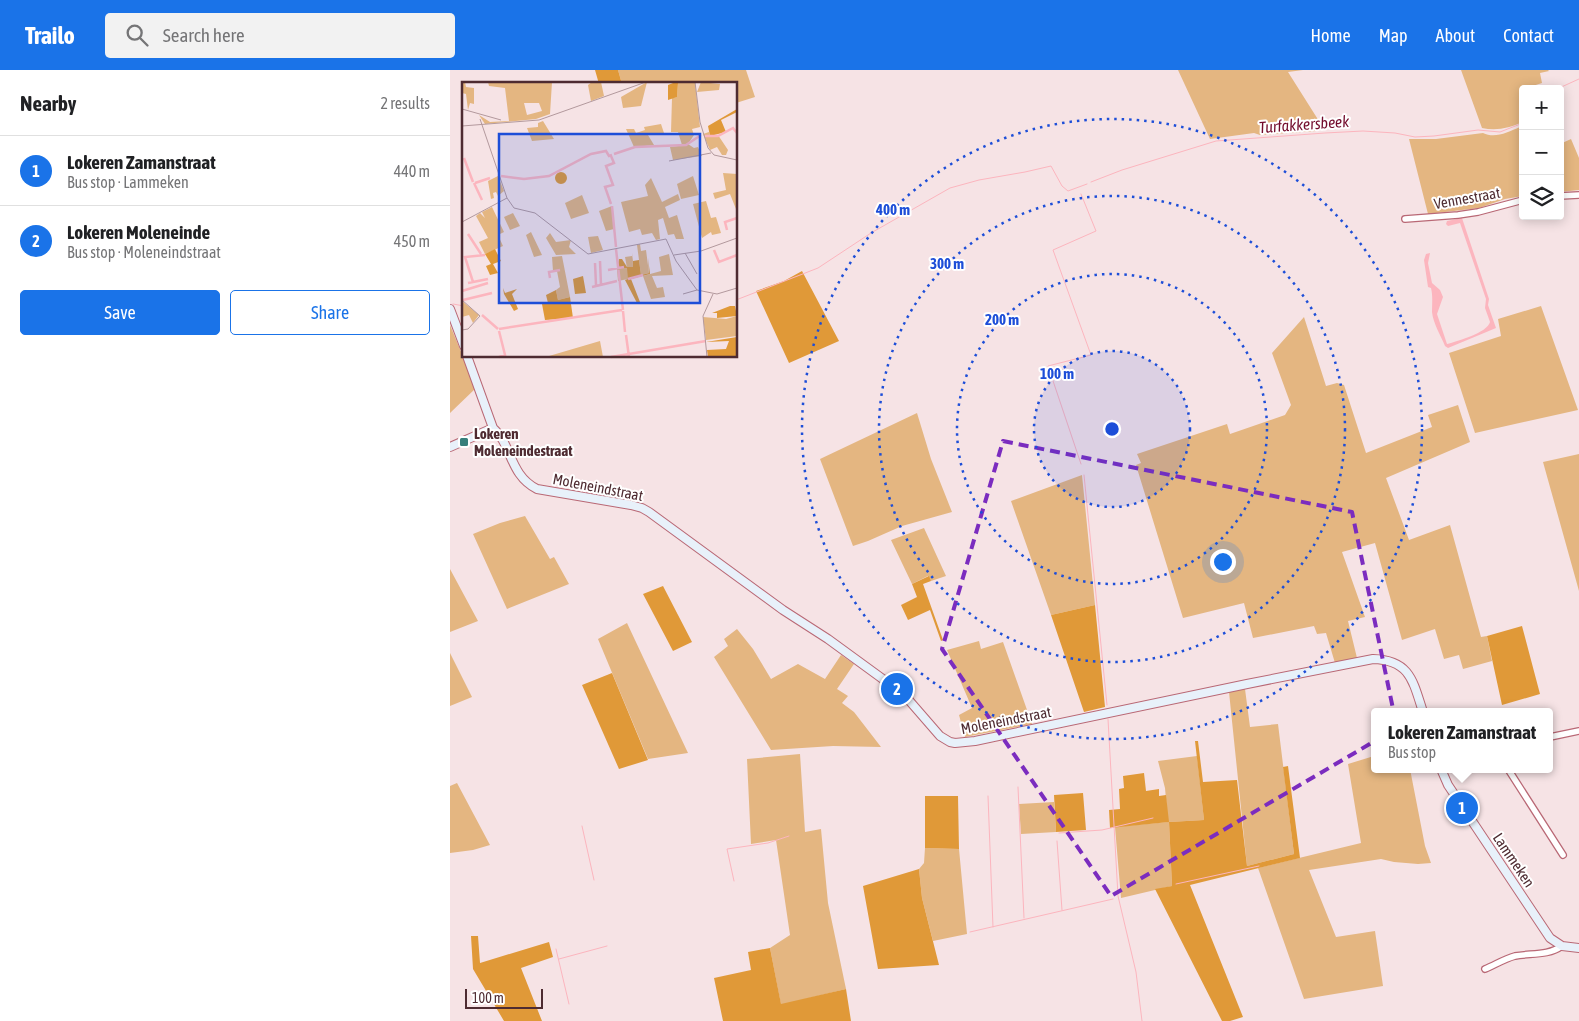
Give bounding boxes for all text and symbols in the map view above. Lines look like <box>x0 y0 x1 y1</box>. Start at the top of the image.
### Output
search box <box>105 13 455 58</box>
icon: search <box>123 21 151 49</box>
text: Trailo <box>25 22 75 49</box>
text: Search here <box>163 24 245 46</box>
text: Home <box>1311 25 1351 46</box>
text: Map <box>1379 25 1408 46</box>
text: About <box>1436 25 1475 46</box>
text: Contact <box>1503 25 1554 46</box>
inset map <box>462 82 738 358</box>
map controls <box>1519 85 1564 220</box>
button: + <box>1519 85 1564 130</box>
text: Nearby <box>20 91 76 115</box>
text: 2 results <box>380 94 430 112</box>
water label: Turfakkersbeek <box>1258 112 1351 136</box>
button: − <box>1519 130 1564 175</box>
text: Lokeren Zamanstraat <box>67 151 216 173</box>
text: 1 <box>32 162 40 180</box>
text: 440 m <box>394 162 430 180</box>
text: Bus stop · Lammeken <box>67 173 189 191</box>
button: layers <box>1519 175 1564 220</box>
street label: Vennestraat <box>1432 184 1502 212</box>
text: 400 m <box>875 201 910 218</box>
text: Lokeren Moleneinde <box>67 221 210 243</box>
text: 2 <box>32 232 40 250</box>
text: 450 m <box>394 232 430 250</box>
text: Bus stop · Moleneindstraat <box>67 243 221 261</box>
text: 300 m <box>930 255 964 272</box>
button: Save <box>20 290 220 335</box>
button: Share <box>230 290 430 335</box>
text: 200 m <box>985 311 1019 328</box>
text: 100 m <box>1040 365 1074 382</box>
centre of rings <box>1103 420 1121 438</box>
place label: Lokeren Moleneindestraat <box>474 425 573 459</box>
marker: Lokeren Moleneindestraat <box>458 436 470 448</box>
street label: Moleneindstraat <box>551 470 645 504</box>
your location <box>1210 549 1236 575</box>
pin: 2 <box>881 670 913 708</box>
street label: Moleneindstraat <box>959 703 1053 737</box>
popup <box>1371 708 1553 773</box>
text: Lokeren Zamanstraat <box>1388 721 1536 743</box>
text: Bus stop <box>1388 743 1436 761</box>
pin: 1 <box>1446 789 1478 827</box>
street label: Lammeken <box>1490 830 1538 890</box>
scale bar <box>465 986 542 1009</box>
text: 100 m <box>472 990 504 1006</box>

